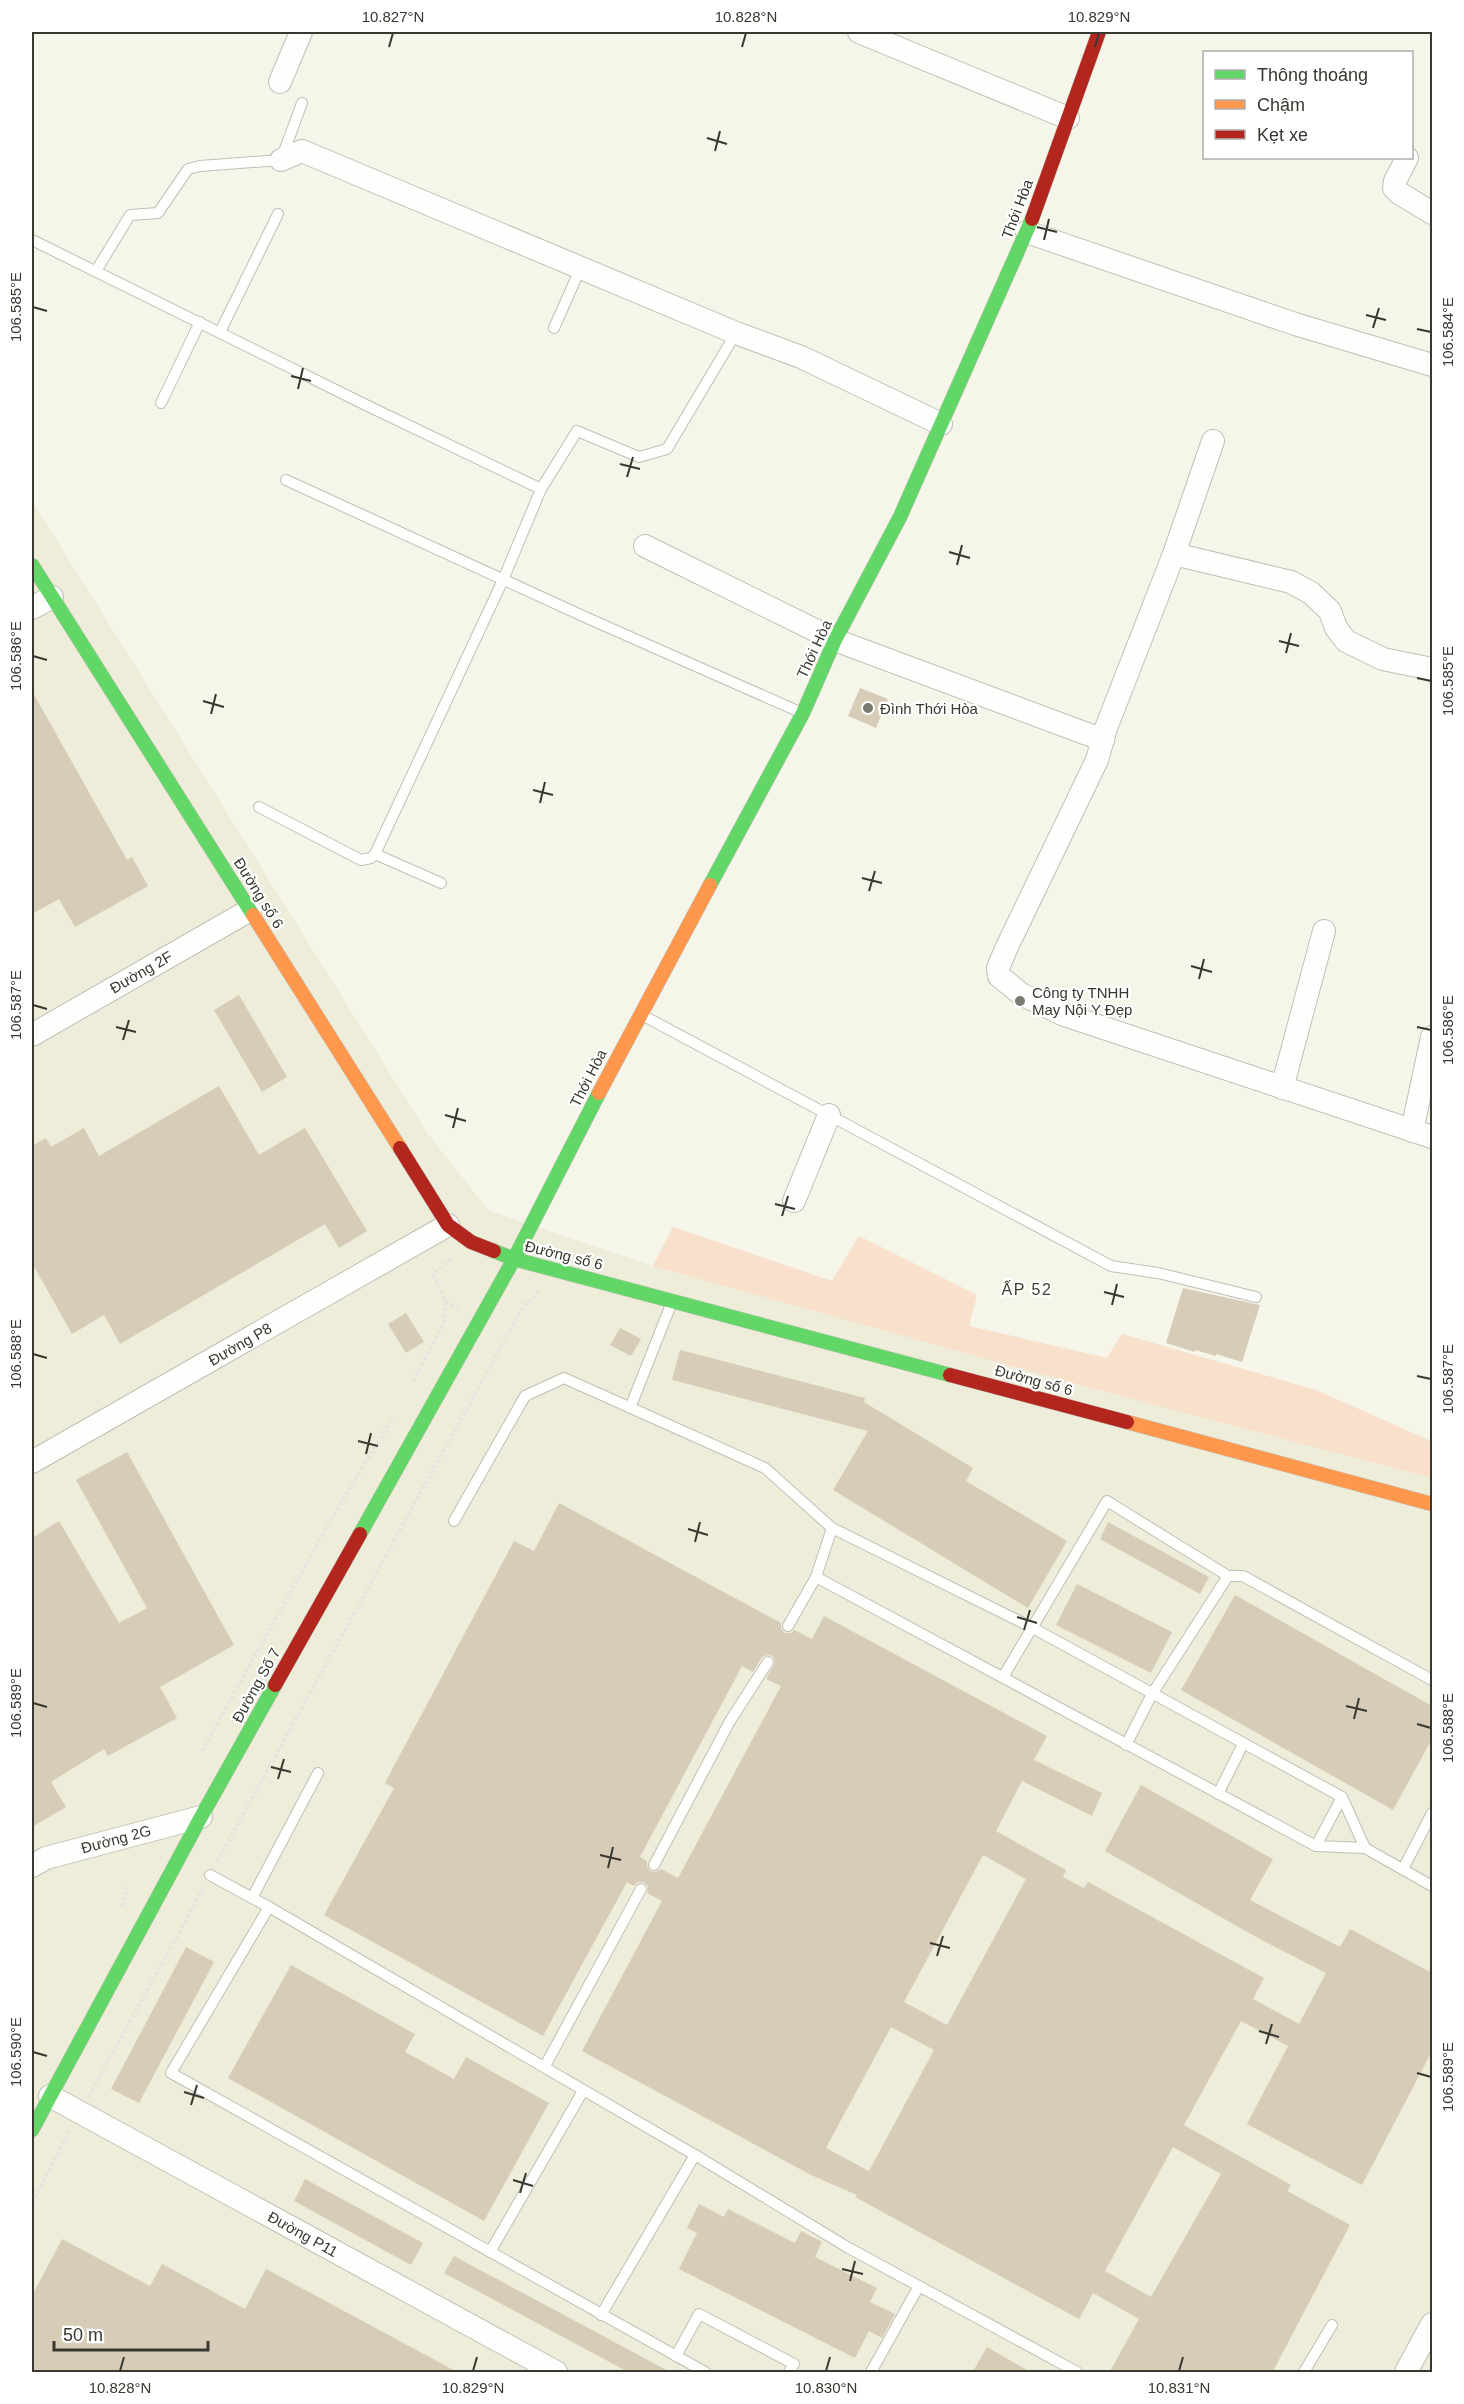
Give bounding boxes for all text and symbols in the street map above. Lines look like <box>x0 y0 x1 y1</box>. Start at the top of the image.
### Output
text: 10.827°N <box>362 8 424 25</box>
text: 10.828°N <box>715 8 777 25</box>
text: 10.829°N <box>1068 8 1130 25</box>
legend <box>1203 51 1413 159</box>
text: Thông thoáng <box>1257 65 1368 85</box>
text: Chậm <box>1257 95 1305 115</box>
text: Kẹt xe <box>1257 125 1308 145</box>
street label: Thới Hòa <box>998 176 1036 241</box>
text: 106.585°E <box>7 272 24 342</box>
text: 106.584°E <box>1439 297 1456 367</box>
street label: Thới Hòa <box>793 617 835 681</box>
text: 106.586°E <box>7 621 24 691</box>
text: 106.585°E <box>1439 646 1456 716</box>
place label: Đình Thới Hòa <box>880 700 979 717</box>
marker: Đình Thới Hòa <box>861 701 875 715</box>
street label: Đường số 6 <box>231 855 287 931</box>
street label: Đường 2F <box>107 947 175 997</box>
text: 106.587°E <box>7 970 24 1040</box>
place label: Công ty TNHH May Nội Y Đẹp <box>1032 984 1132 1018</box>
marker: Công ty TNHH May Nội Y Đẹp <box>1013 994 1027 1008</box>
text: 106.586°E <box>1439 995 1456 1065</box>
street label: Thới Hòa <box>566 1046 610 1110</box>
street label: Đường số 6 <box>523 1237 605 1273</box>
district label: ẤP 52 <box>1002 1280 1052 1298</box>
text: 106.588°E <box>7 1319 24 1389</box>
street label: Đường P8 <box>205 1319 275 1369</box>
text: 106.587°E <box>1439 1344 1456 1414</box>
street label: Đường số 6 <box>993 1361 1075 1399</box>
street label: Đường Số 7 <box>229 1645 283 1725</box>
text: 106.589°E <box>7 1668 24 1738</box>
text: 106.588°E <box>1439 1693 1456 1763</box>
street label: Đường 2G <box>79 1822 153 1856</box>
text: 106.590°E <box>7 2017 24 2087</box>
text: 106.589°E <box>1439 2042 1456 2112</box>
street label: Đường P11 <box>265 2208 341 2260</box>
scale bar <box>54 2314 208 2352</box>
text: 50 m <box>63 2325 103 2345</box>
text: 10.828°N <box>89 2379 151 2396</box>
text: 10.829°N <box>442 2379 504 2396</box>
text: 10.830°N <box>795 2379 857 2396</box>
text: 10.831°N <box>1148 2379 1210 2396</box>

